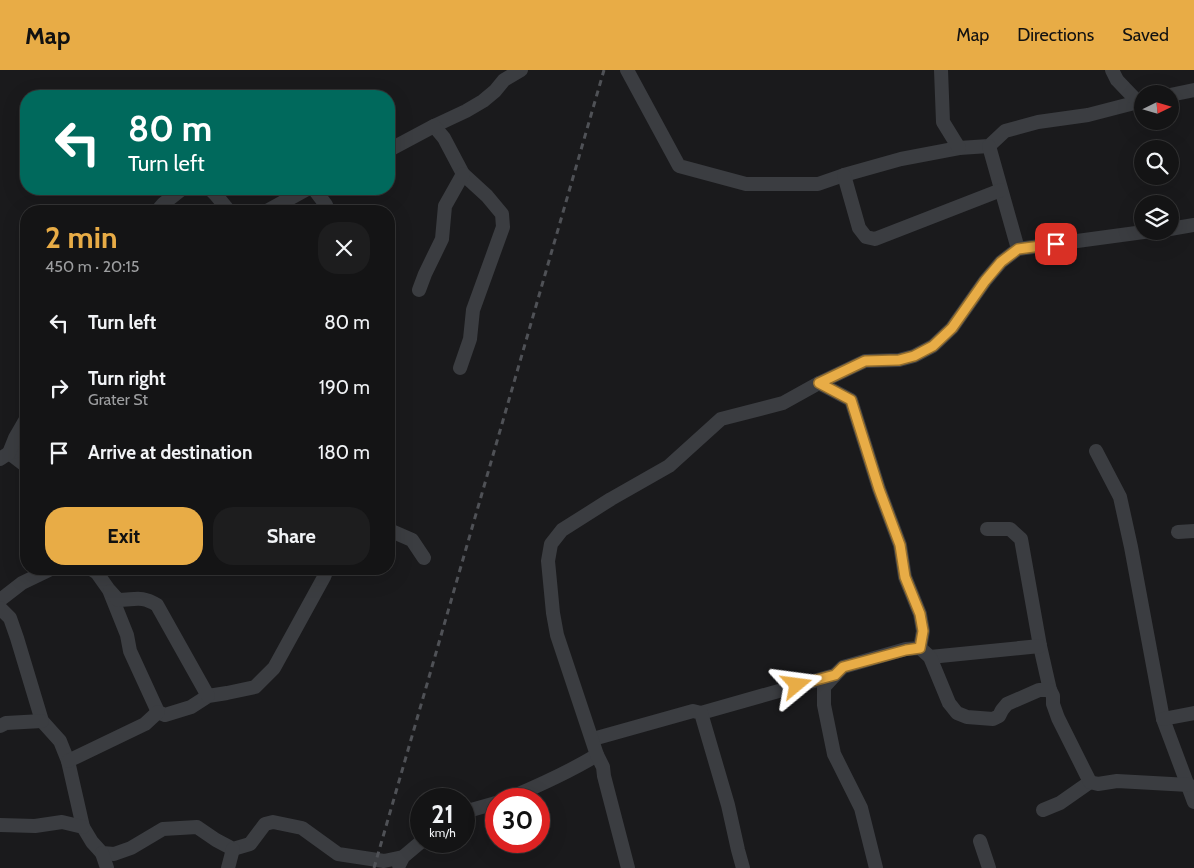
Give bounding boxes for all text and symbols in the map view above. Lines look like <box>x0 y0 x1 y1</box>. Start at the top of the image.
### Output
text: Map <box>25 21 71 50</box>
text: Map <box>956 24 989 46</box>
text: Directions <box>1017 24 1094 46</box>
text: Saved <box>1122 24 1169 46</box>
north arrow <box>1134 85 1179 130</box>
map controls <box>1134 85 1179 240</box>
text: 80 m <box>128 107 212 150</box>
icon: left <box>45 110 110 175</box>
button: search <box>1134 140 1179 185</box>
text: Turn left <box>128 150 205 177</box>
button: layers <box>1134 195 1179 240</box>
text: 2 min <box>45 219 117 256</box>
button: close <box>318 222 370 274</box>
pin <box>1035 223 1077 265</box>
icon: arrive <box>1042 230 1070 258</box>
text: 450 m · 20:15 <box>45 257 139 276</box>
icon: left <box>45 309 73 337</box>
text: Turn left <box>88 311 156 334</box>
text: 80 m <box>324 311 370 334</box>
text: Turn right <box>88 367 166 390</box>
icon: right <box>45 374 73 402</box>
text: 190 m <box>319 376 370 399</box>
text: Grater St <box>88 390 148 409</box>
icon: arrive <box>45 439 73 467</box>
text: Arrive at destination <box>88 441 252 464</box>
text: 180 m <box>318 441 370 464</box>
button: Exit <box>45 507 203 565</box>
button: Share <box>213 507 370 565</box>
position arrow <box>770 658 822 710</box>
speed limit sign: 30 <box>485 788 550 853</box>
text: 21 <box>431 799 454 829</box>
text: km/h <box>429 825 456 840</box>

